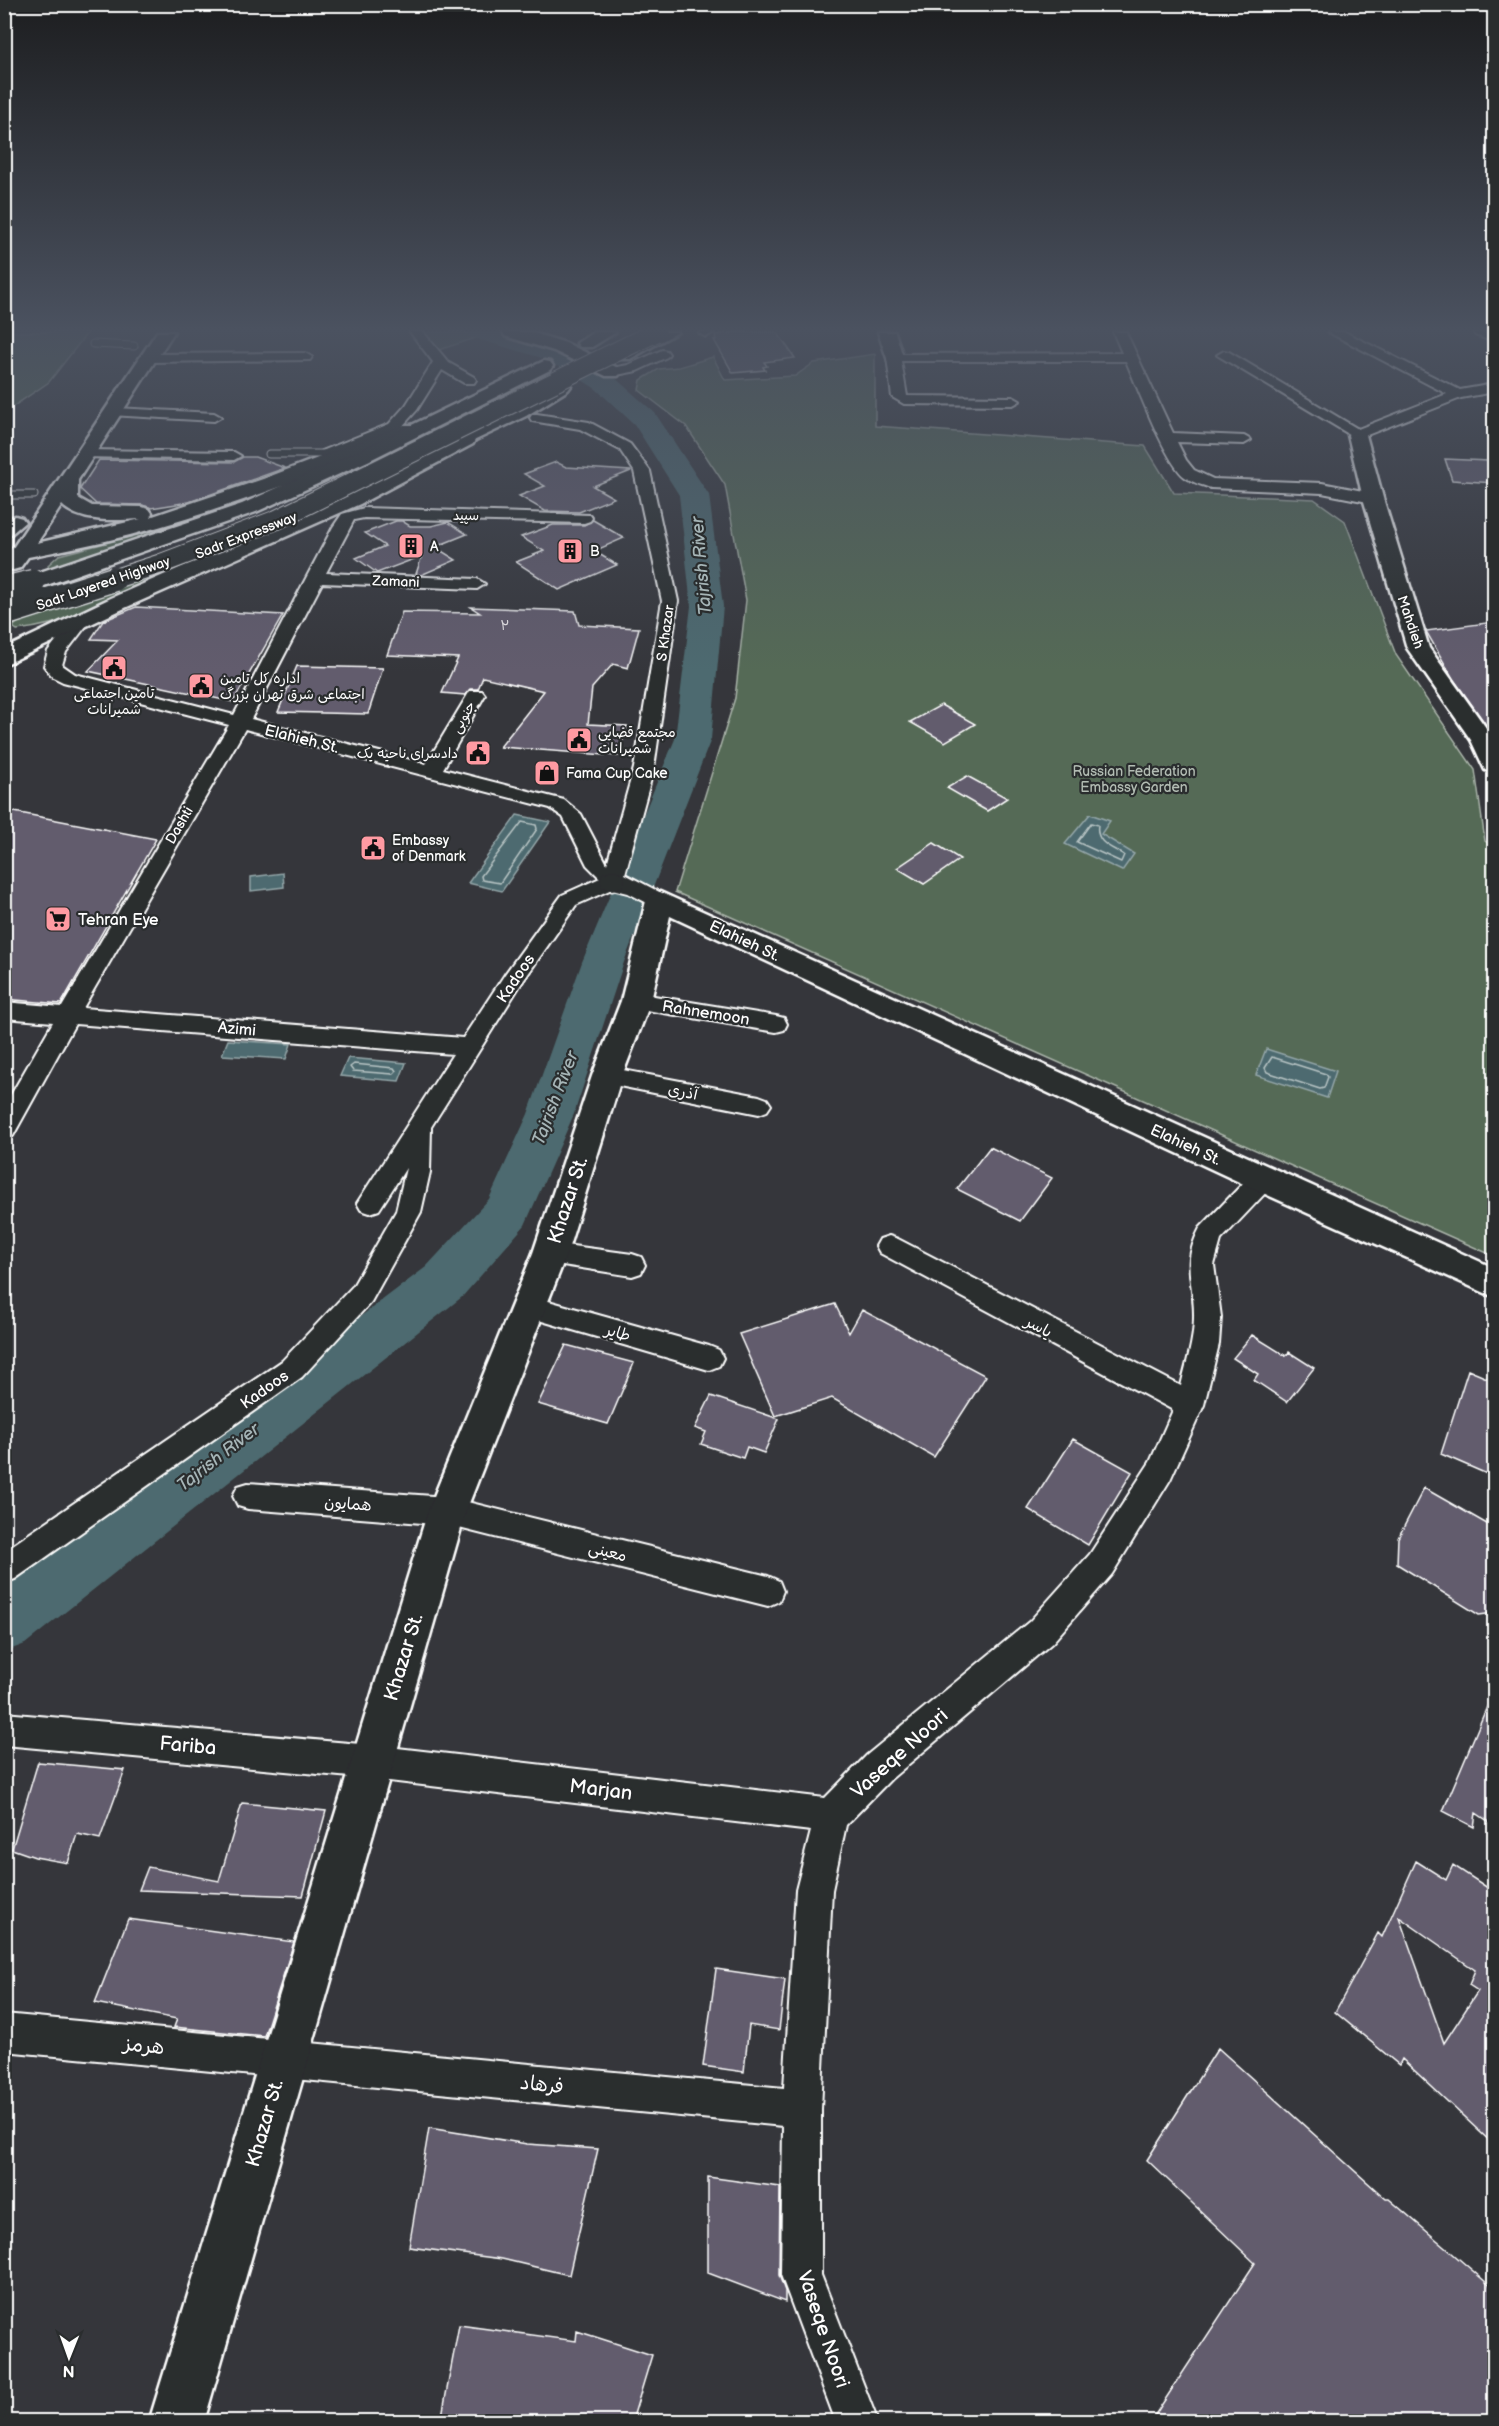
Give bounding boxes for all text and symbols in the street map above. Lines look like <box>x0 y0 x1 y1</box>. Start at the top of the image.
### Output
street label: سپید <box>453 507 479 525</box>
street label: Sadr Expressway <box>193 508 300 563</box>
water label: Tajrish River <box>687 514 716 616</box>
building icon: A <box>396 531 426 561</box>
building icon: B <box>555 536 585 566</box>
place label: A <box>430 538 439 555</box>
place label: B <box>590 543 600 560</box>
street label: Sadr Layered Highway <box>34 552 173 614</box>
street label: Zamani <box>371 572 420 591</box>
street label: Mahdieh <box>1394 593 1428 651</box>
street label: S Khazar <box>653 603 678 662</box>
house number: ۲ <box>500 617 510 634</box>
public building icon: تامین اجتماعی شمیرانات <box>99 653 129 683</box>
place label: اداره کل تامین اجتماعی شرق تهران بزرگ <box>220 670 365 703</box>
public building icon: اداره کل تامین اجتماعی شرق تهران بزرگ <box>186 671 216 701</box>
place label: تامین اجتماعی شمیرانات <box>74 685 155 718</box>
street label: جنوبی <box>448 698 480 737</box>
street label: Elahieh St. <box>263 721 341 758</box>
place label: مجتمع قضایی شمیرانات <box>598 724 676 757</box>
public building icon: مجتمع قضایی شمیرانات <box>564 725 594 755</box>
public building icon: دادسرای ناحیه یک <box>463 738 493 768</box>
place label: دادسرای ناحیه یک <box>357 745 458 762</box>
shop icon: Fama Cup Cake <box>532 758 562 788</box>
park label: Russian Federation Embassy Garden <box>1072 763 1196 796</box>
place label: Fama Cup Cake <box>566 765 668 782</box>
street label: Dashti <box>162 804 197 847</box>
place label: Embassy of Denmark <box>392 832 466 865</box>
public building icon: Embassy of Denmark <box>358 833 388 863</box>
supermarket icon: Tehran Eye <box>43 904 73 934</box>
place label: Tehran Eye <box>78 911 159 930</box>
street label: Elahieh St. <box>706 917 783 966</box>
street label: Kadoos <box>493 951 539 1007</box>
street label: Rahnemoon <box>661 997 751 1030</box>
street label: Azimi <box>217 1018 257 1041</box>
water label: Tajrish River <box>528 1047 583 1148</box>
street label: آذری <box>666 1080 700 1105</box>
street label: Elahieh St. <box>1147 1121 1224 1170</box>
street label: Khazar St. <box>543 1154 593 1247</box>
street label: یاسر <box>1020 1311 1055 1342</box>
street label: طایر <box>601 1320 633 1346</box>
street label: Kadoos <box>237 1367 293 1414</box>
water label: Tajrish River <box>173 1418 265 1496</box>
street label: همایون <box>324 1493 372 1516</box>
street label: معینی <box>587 1539 629 1566</box>
street label: Khazar St. <box>379 1611 429 1704</box>
street label: Vaseqe Noori <box>846 1704 953 1804</box>
street label: Fariba <box>158 1732 217 1760</box>
street label: Marjan <box>568 1774 634 1806</box>
street label: هرمز <box>120 2032 166 2060</box>
street label: فرهاد <box>519 2071 565 2099</box>
street label: Khazar St. <box>241 2076 289 2170</box>
street label: Vaseqe Noori <box>792 2268 854 2391</box>
north arrow <box>39 2327 99 2387</box>
text: N <box>63 2361 75 2380</box>

